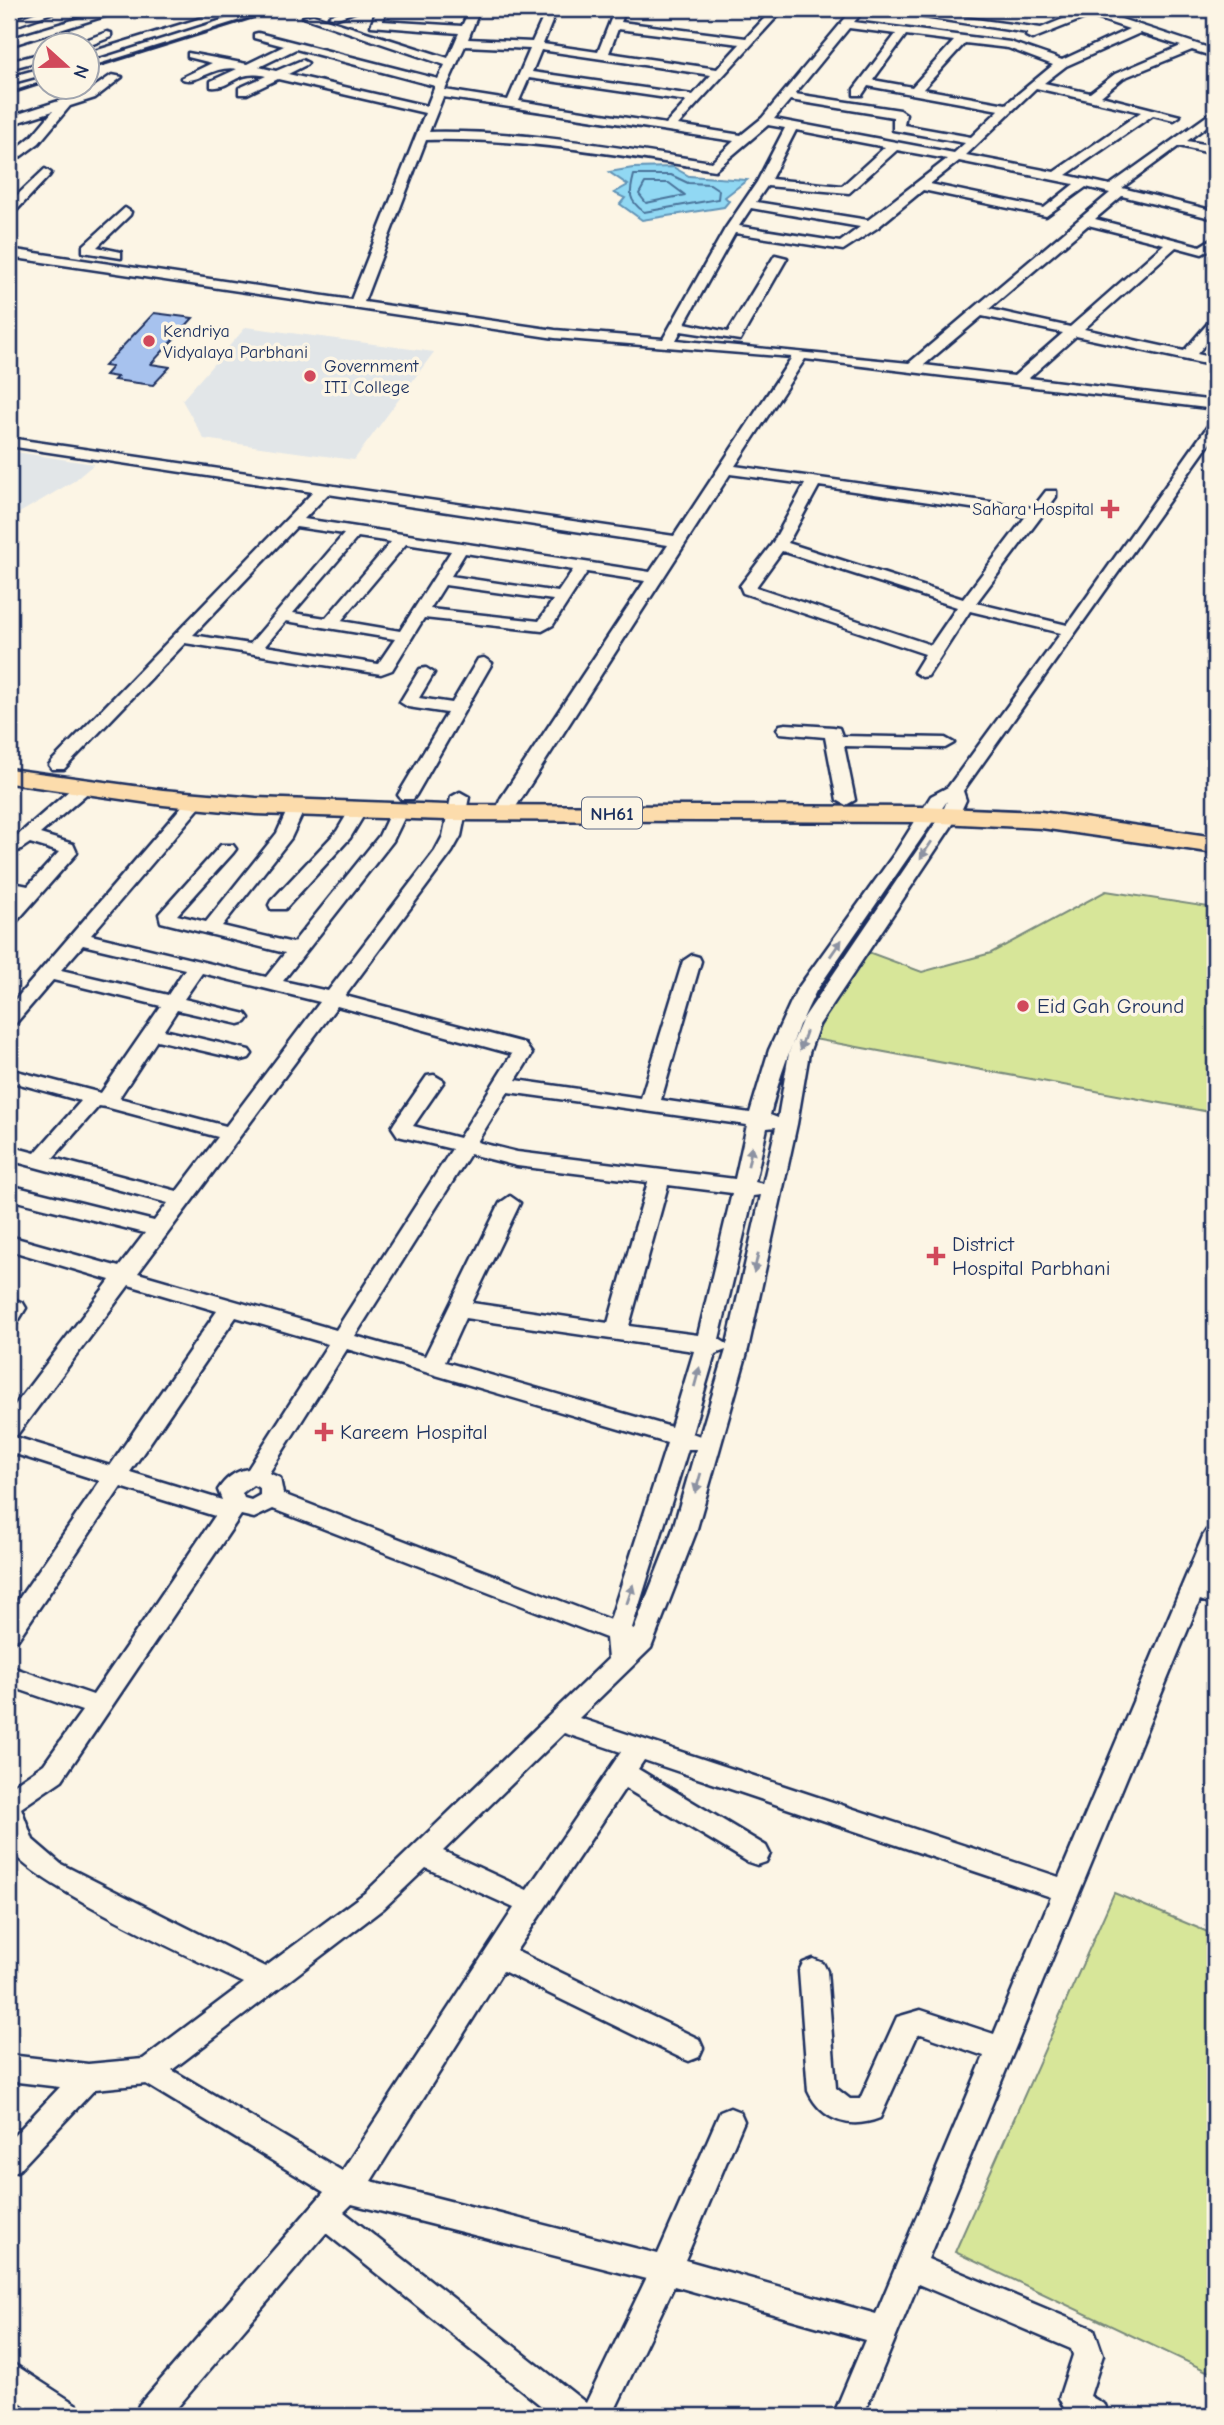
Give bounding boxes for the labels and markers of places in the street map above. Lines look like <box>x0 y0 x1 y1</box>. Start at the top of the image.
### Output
place label: Kendriya Vidyalaya Parbhani <box>163 321 308 363</box>
marker: Kendriya Vidyalaya Parbhani <box>141 333 157 349</box>
place label: Government ITI College <box>324 356 419 398</box>
marker: Government ITI College <box>302 368 318 384</box>
place label: Sahara Hospital <box>972 499 1094 520</box>
marker: Sahara Hospital <box>1100 499 1120 519</box>
place label: Eid Gah Ground <box>1037 994 1184 1018</box>
marker: Eid Gah Ground <box>1015 998 1031 1014</box>
place label: District Hospital Parbhani <box>952 1232 1110 1280</box>
marker: District Hospital Parbhani <box>926 1246 946 1266</box>
place label: Kareem Hospital <box>340 1420 488 1444</box>
marker: Kareem Hospital <box>314 1422 334 1442</box>

